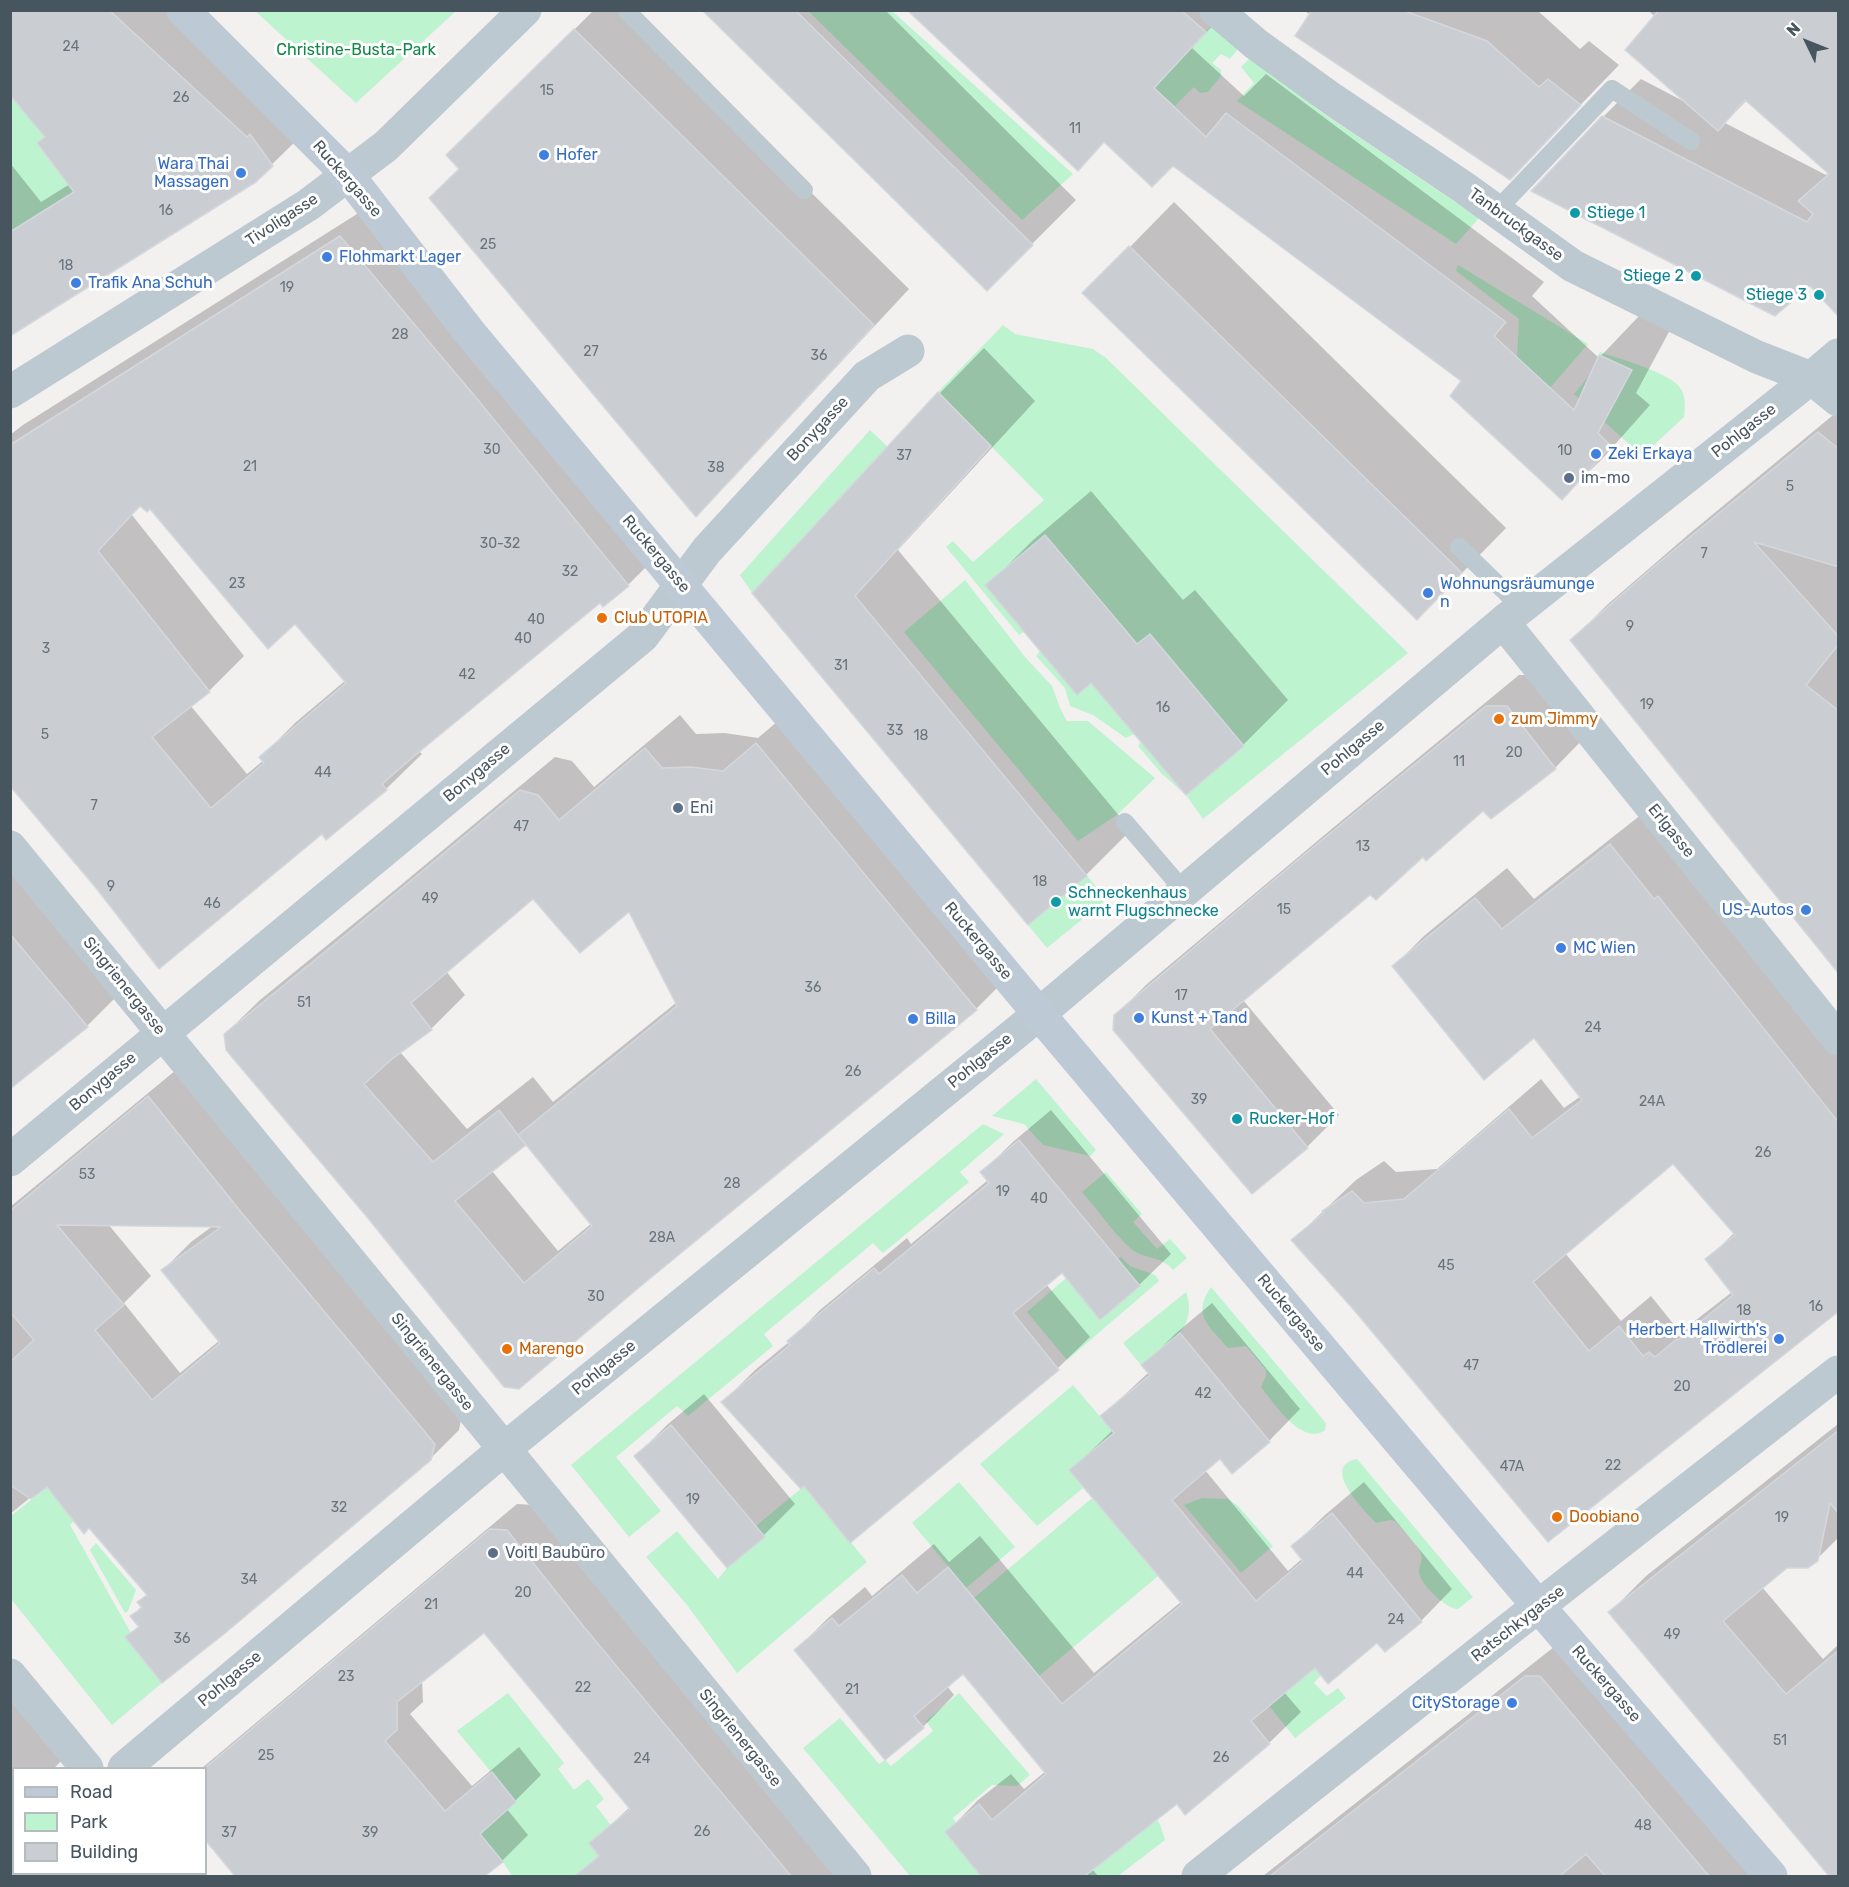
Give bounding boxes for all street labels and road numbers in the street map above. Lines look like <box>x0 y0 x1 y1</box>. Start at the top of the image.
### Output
street label: Ruckergasse <box>308 137 386 221</box>
street label: Tanbruckgasse <box>1465 184 1567 266</box>
street label: Tivoligasse <box>242 190 322 250</box>
street label: Bonygasse <box>783 393 853 465</box>
street label: Pohlgasse <box>1708 400 1780 462</box>
street label: Ruckergasse <box>618 511 694 597</box>
street label: Pohlgasse <box>1317 716 1389 780</box>
street label: Bonygasse <box>440 739 514 807</box>
street label: Erlgasse <box>1644 800 1698 862</box>
street label: Ruckergasse <box>940 898 1016 984</box>
street label: Singrienergasse <box>79 933 169 1039</box>
street label: Pohlgasse <box>944 1029 1016 1093</box>
street label: Bonygasse <box>66 1048 140 1116</box>
street label: Ruckergasse <box>1253 1270 1329 1356</box>
street label: Singrienergasse <box>387 1309 477 1415</box>
street label: Pohlgasse <box>568 1336 640 1400</box>
street label: Ratschkygasse <box>1468 1582 1568 1666</box>
street label: Ruckergasse <box>1567 1642 1645 1726</box>
street label: Pohlgasse <box>194 1647 266 1711</box>
street label: Singrienergasse <box>695 1685 785 1791</box>

